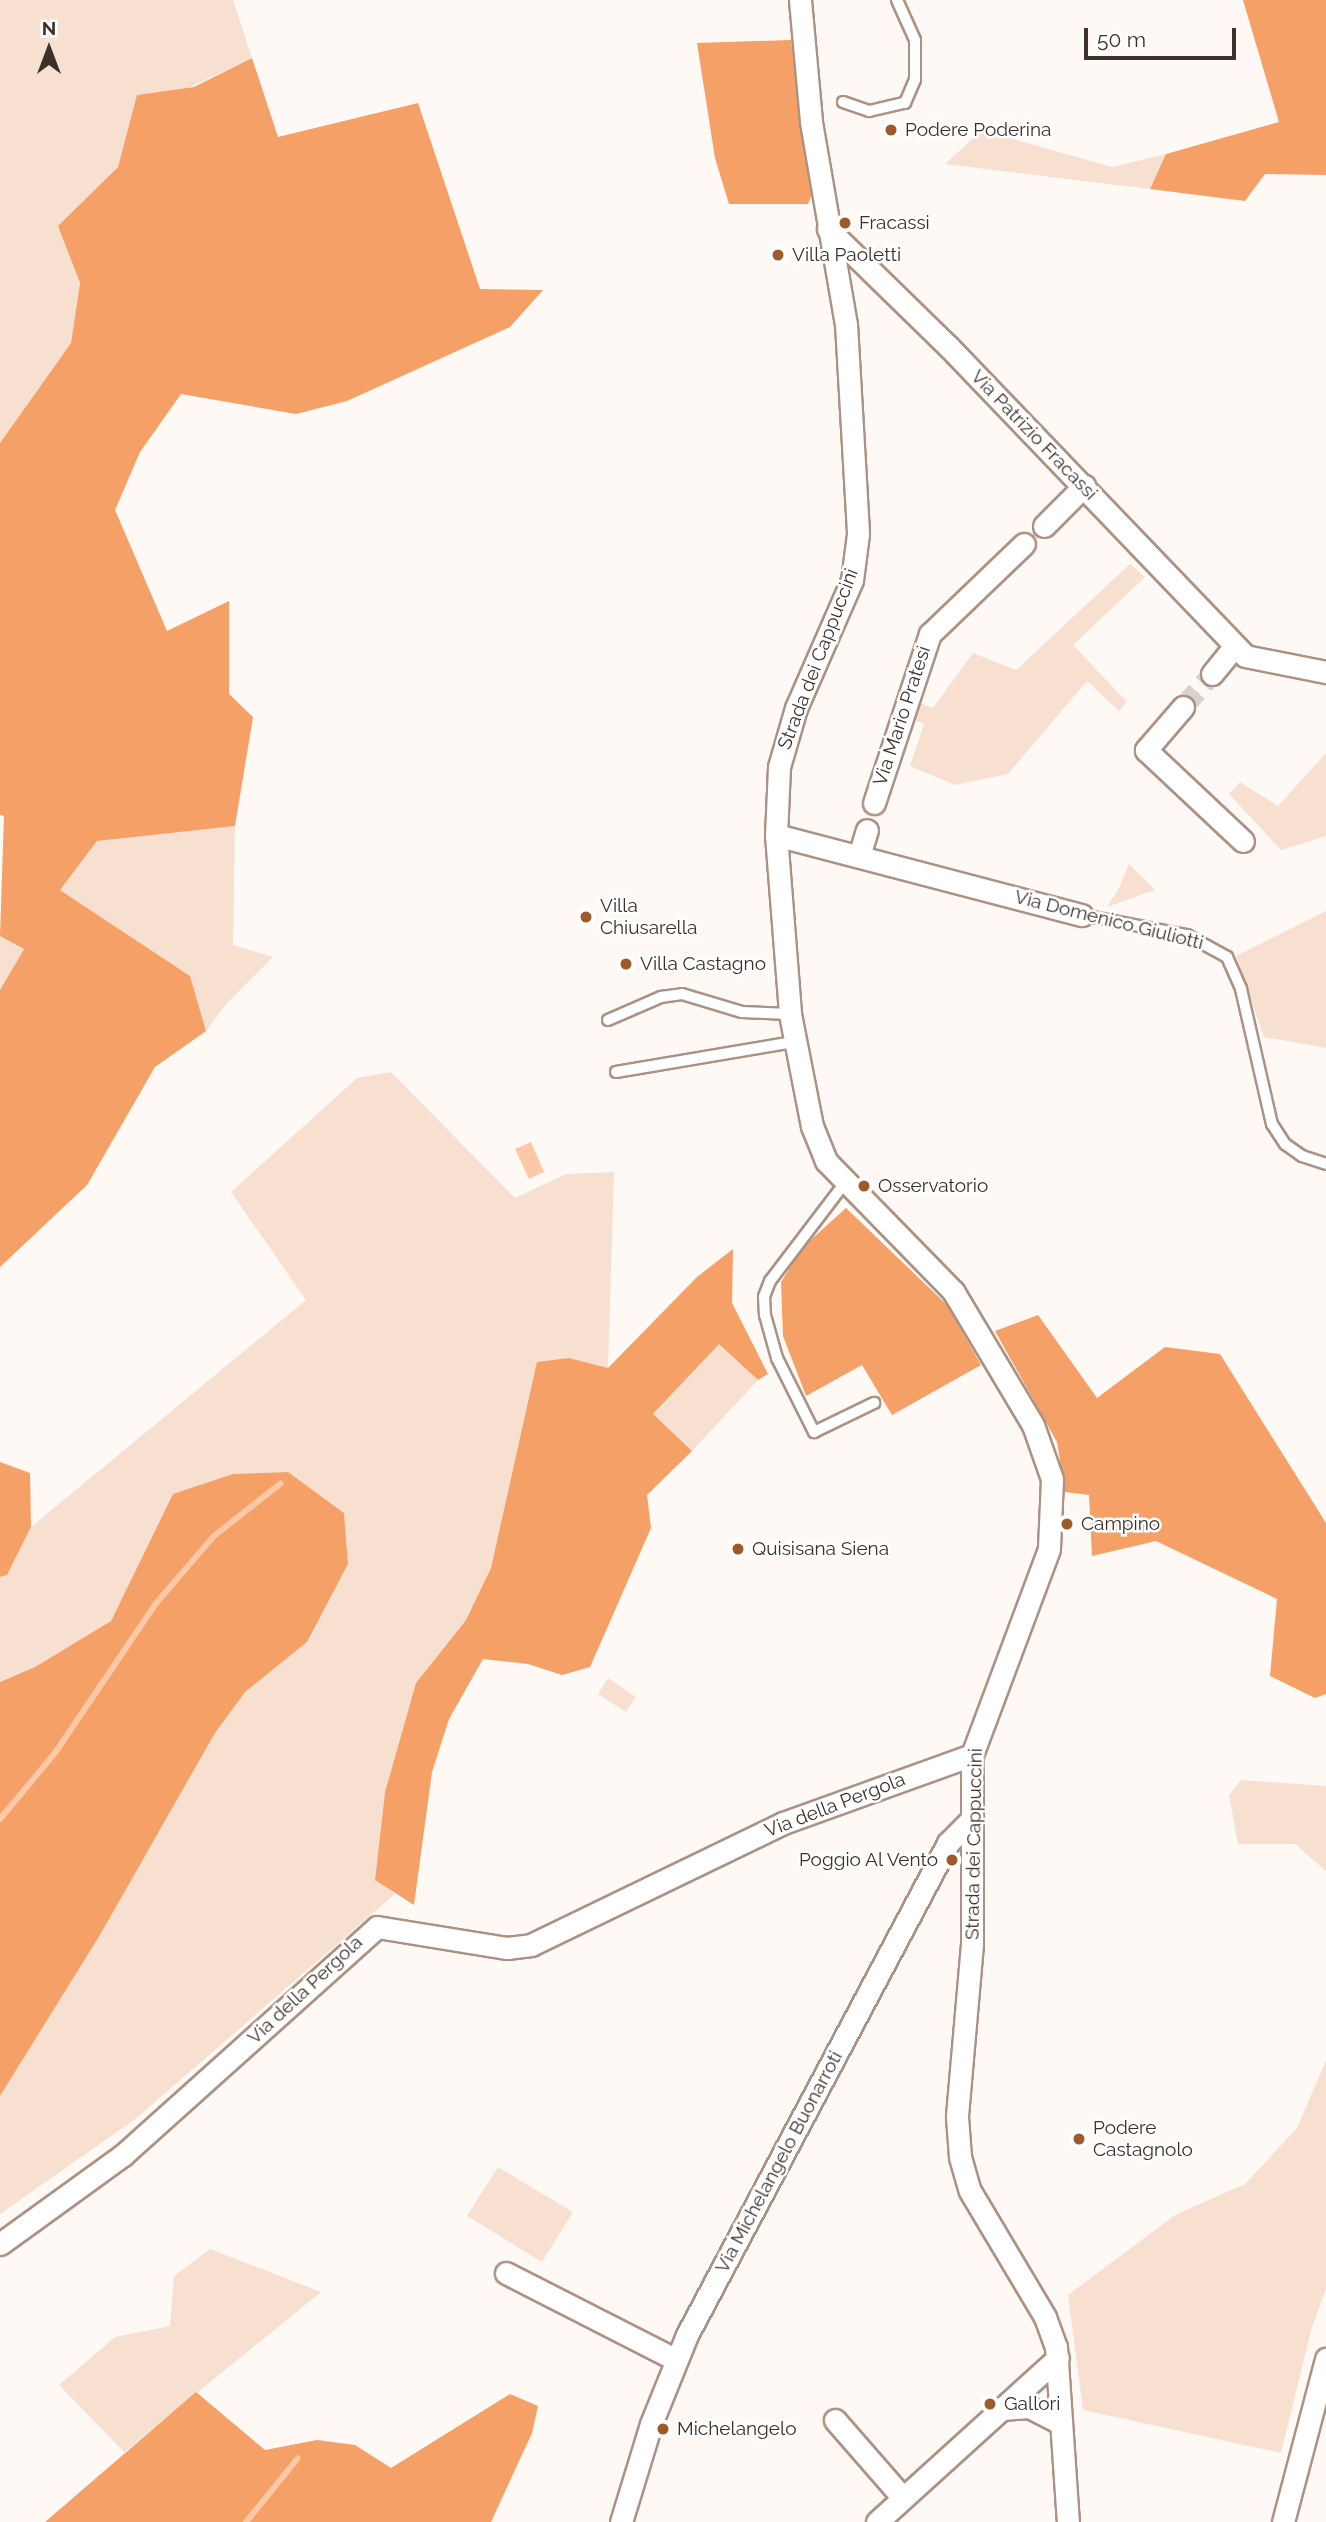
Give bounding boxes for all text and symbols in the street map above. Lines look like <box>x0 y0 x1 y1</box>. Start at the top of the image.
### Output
north arrow <box>14 14 84 84</box>
scale bar <box>1088 14 1240 58</box>
text: N <box>42 17 56 39</box>
text: 50 m <box>1097 27 1146 52</box>
place label: Podere Poderina <box>905 119 1051 141</box>
marker: Podere Poderina <box>883 122 899 138</box>
place label: Fracassi <box>859 212 930 234</box>
marker: Fracassi <box>837 215 853 231</box>
place label: Villa Paoletti <box>792 244 901 266</box>
marker: Villa Paoletti <box>770 247 786 263</box>
street label: Via Patrizio Fracassi <box>966 365 1102 505</box>
street label: Strada dei Cappuccini <box>773 565 863 753</box>
street label: Via Mario Pratesi <box>869 643 935 789</box>
street label: Via Domenico Giuliotti <box>1012 885 1206 955</box>
place label: Villa Chiusarella <box>600 895 697 939</box>
marker: Villa Chiusarella <box>578 909 594 925</box>
place label: Villa Castagno <box>640 953 766 975</box>
marker: Villa Castagno <box>618 956 634 972</box>
place label: Osservatorio <box>878 1175 988 1197</box>
marker: Osservatorio <box>856 1178 872 1194</box>
place label: Campino <box>1081 1513 1160 1535</box>
marker: Campino <box>1059 1516 1075 1532</box>
place label: Quisisana Siena <box>752 1538 889 1560</box>
marker: Quisisana Siena <box>730 1541 746 1557</box>
street label: Strada dei Cappuccini <box>961 1748 987 1940</box>
street label: Via della Pergola <box>762 1768 908 1842</box>
place label: Poggio Al Vento <box>797 1849 938 1871</box>
marker: Poggio Al Vento <box>944 1852 960 1868</box>
street label: Via della Pergola <box>243 1931 367 2049</box>
street label: Via Michelangelo Buonarroti <box>711 2047 847 2277</box>
place label: Podere Castagnolo <box>1093 2117 1193 2161</box>
marker: Podere Castagnolo <box>1071 2131 1087 2147</box>
place label: Gallori <box>1004 2393 1060 2415</box>
marker: Gallori <box>982 2396 998 2412</box>
place label: Michelangelo <box>677 2418 796 2440</box>
marker: Michelangelo <box>655 2421 671 2437</box>

